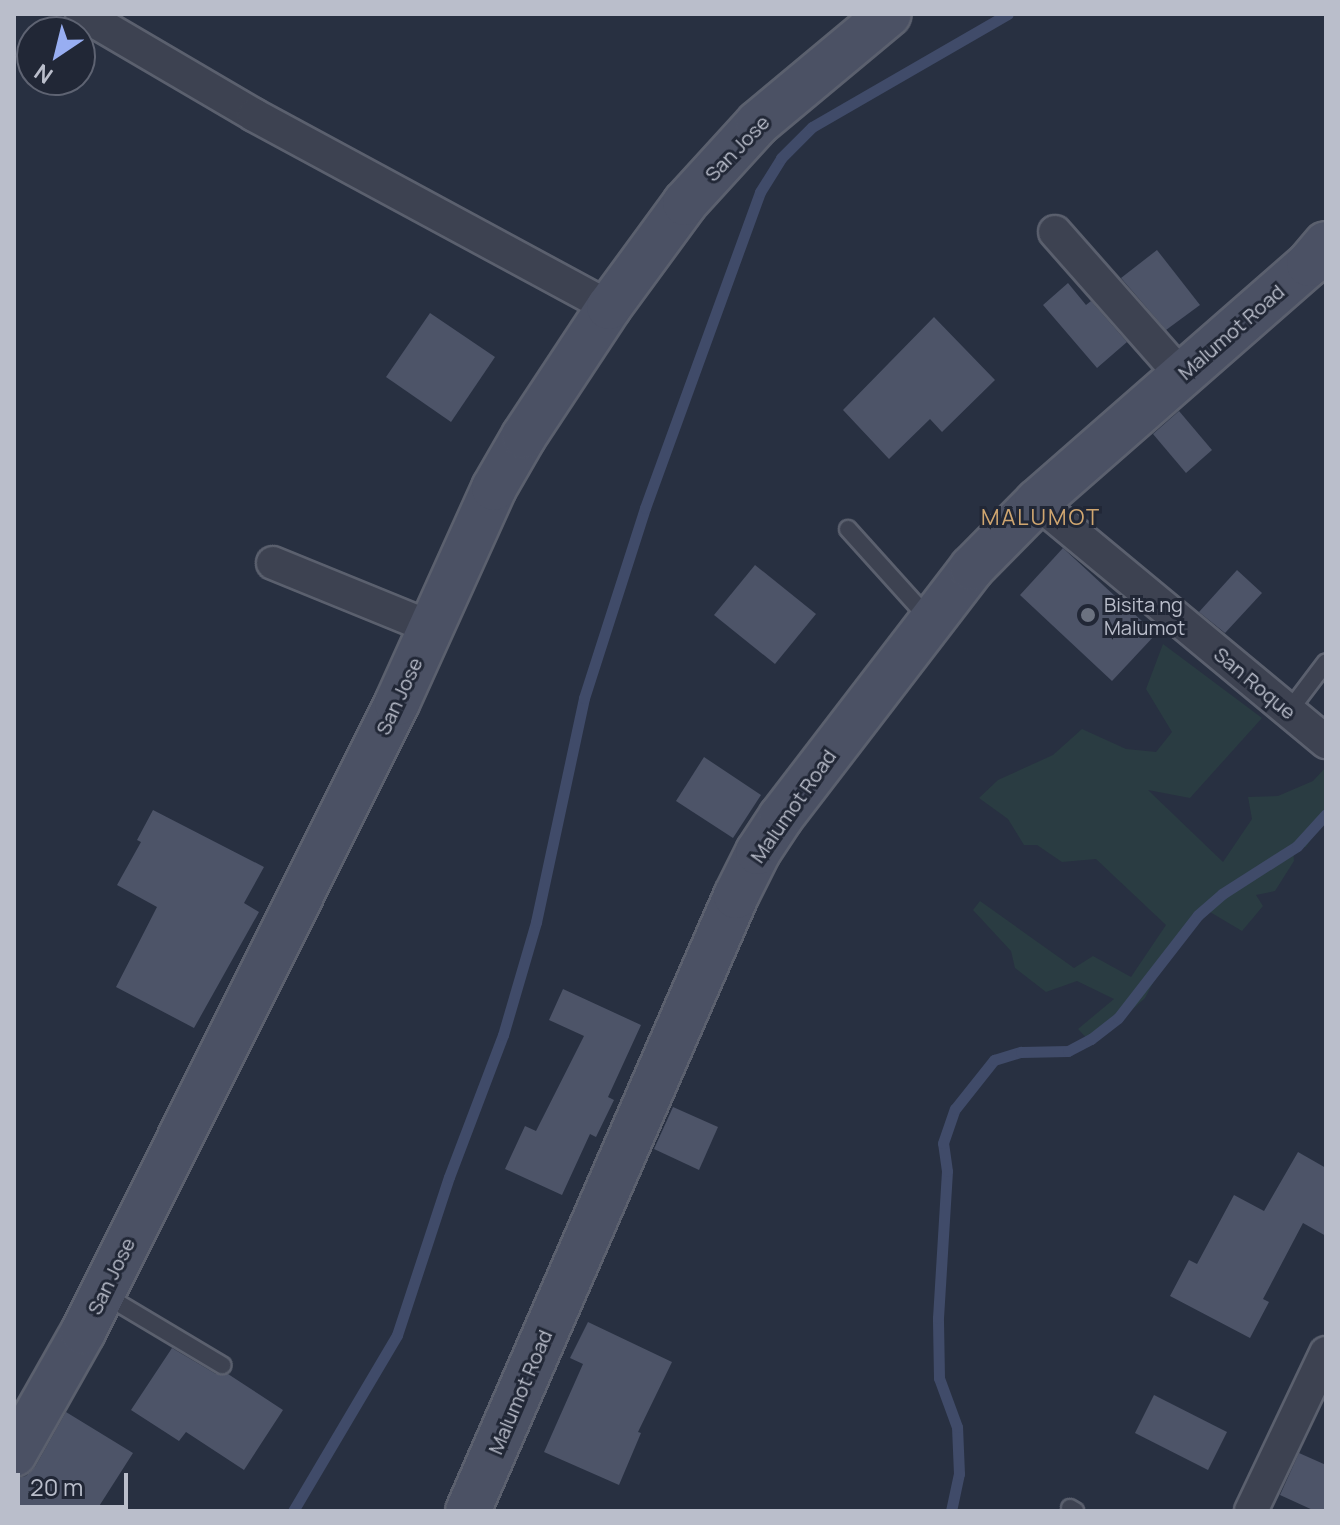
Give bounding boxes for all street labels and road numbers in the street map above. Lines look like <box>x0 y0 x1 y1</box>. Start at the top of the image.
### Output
street label: San Jose <box>700 110 774 186</box>
street label: Malumot Road <box>1173 279 1289 385</box>
street label: San Roque <box>1209 642 1301 724</box>
street label: San Jose <box>371 654 427 738</box>
street label: Malumot Road <box>745 745 841 867</box>
street label: San Jose <box>82 1234 140 1318</box>
street label: Malumot Road <box>483 1326 557 1458</box>

